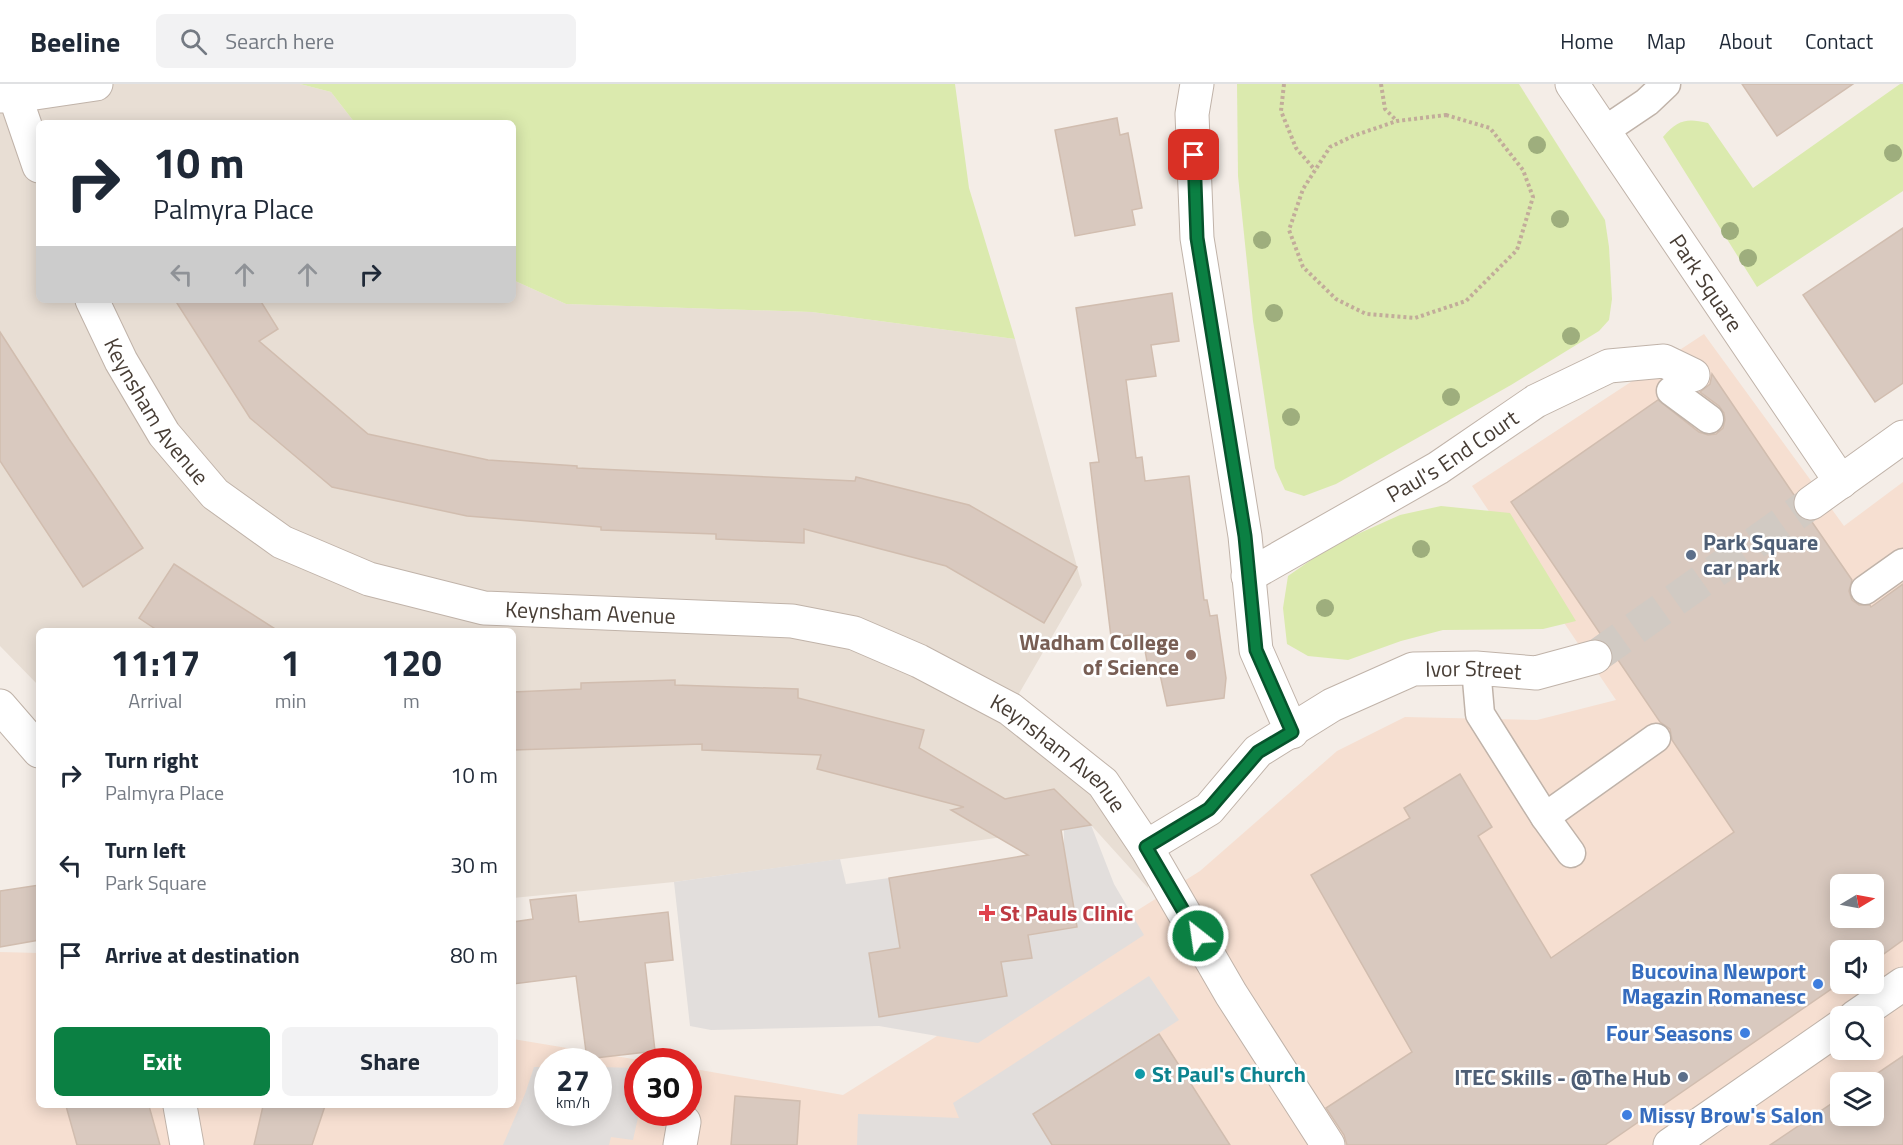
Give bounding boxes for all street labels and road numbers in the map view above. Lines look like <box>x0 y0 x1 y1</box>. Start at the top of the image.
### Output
street label: Park Square <box>1661 227 1752 339</box>
street label: Keynsham Avenue <box>95 332 217 492</box>
street label: Paul's End Court <box>1380 401 1525 511</box>
street label: Keynsham Avenue <box>504 592 676 633</box>
street label: Ivor Street <box>1425 651 1523 689</box>
street label: Keynsham Avenue <box>984 685 1135 819</box>

